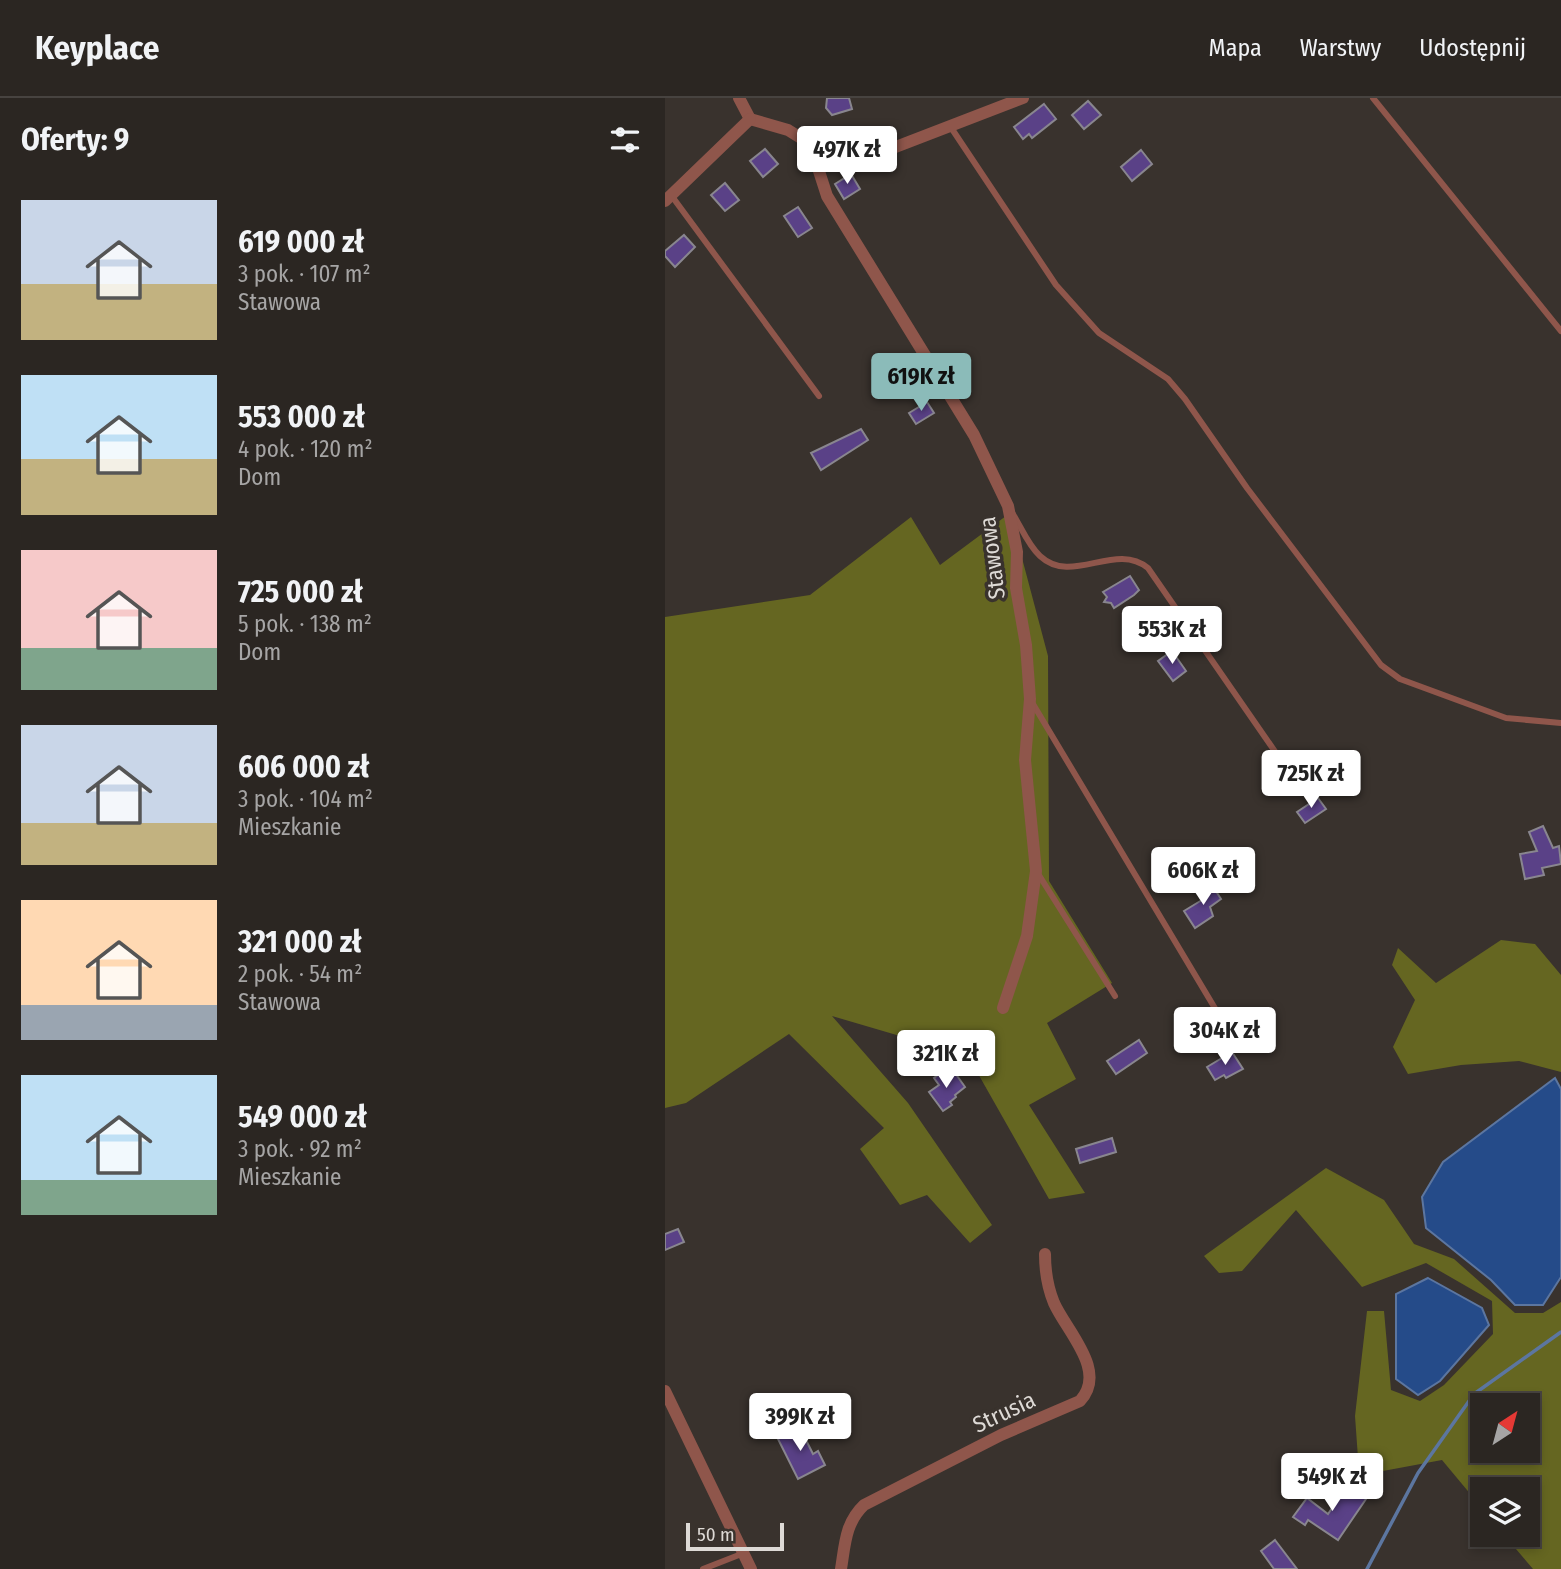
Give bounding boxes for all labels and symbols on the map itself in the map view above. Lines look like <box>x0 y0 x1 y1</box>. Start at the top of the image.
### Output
pin: 497K zł <box>782 126 912 186</box>
pin: 619K zł <box>856 354 986 413</box>
street label: Stawowa <box>973 515 1011 601</box>
pin: 553K zł <box>1107 606 1237 666</box>
pin: 725K zł <box>1246 750 1376 810</box>
pin: 606K zł <box>1138 848 1268 907</box>
pin: 304K zł <box>1160 1007 1290 1067</box>
pin: 321K zł <box>881 1030 1011 1090</box>
street label: Strusia <box>968 1385 1040 1439</box>
north arrow <box>1470 1393 1540 1463</box>
pin: 399K zł <box>735 1394 865 1453</box>
pin: 549K zł <box>1267 1454 1397 1513</box>
scale bar <box>686 1520 784 1552</box>

